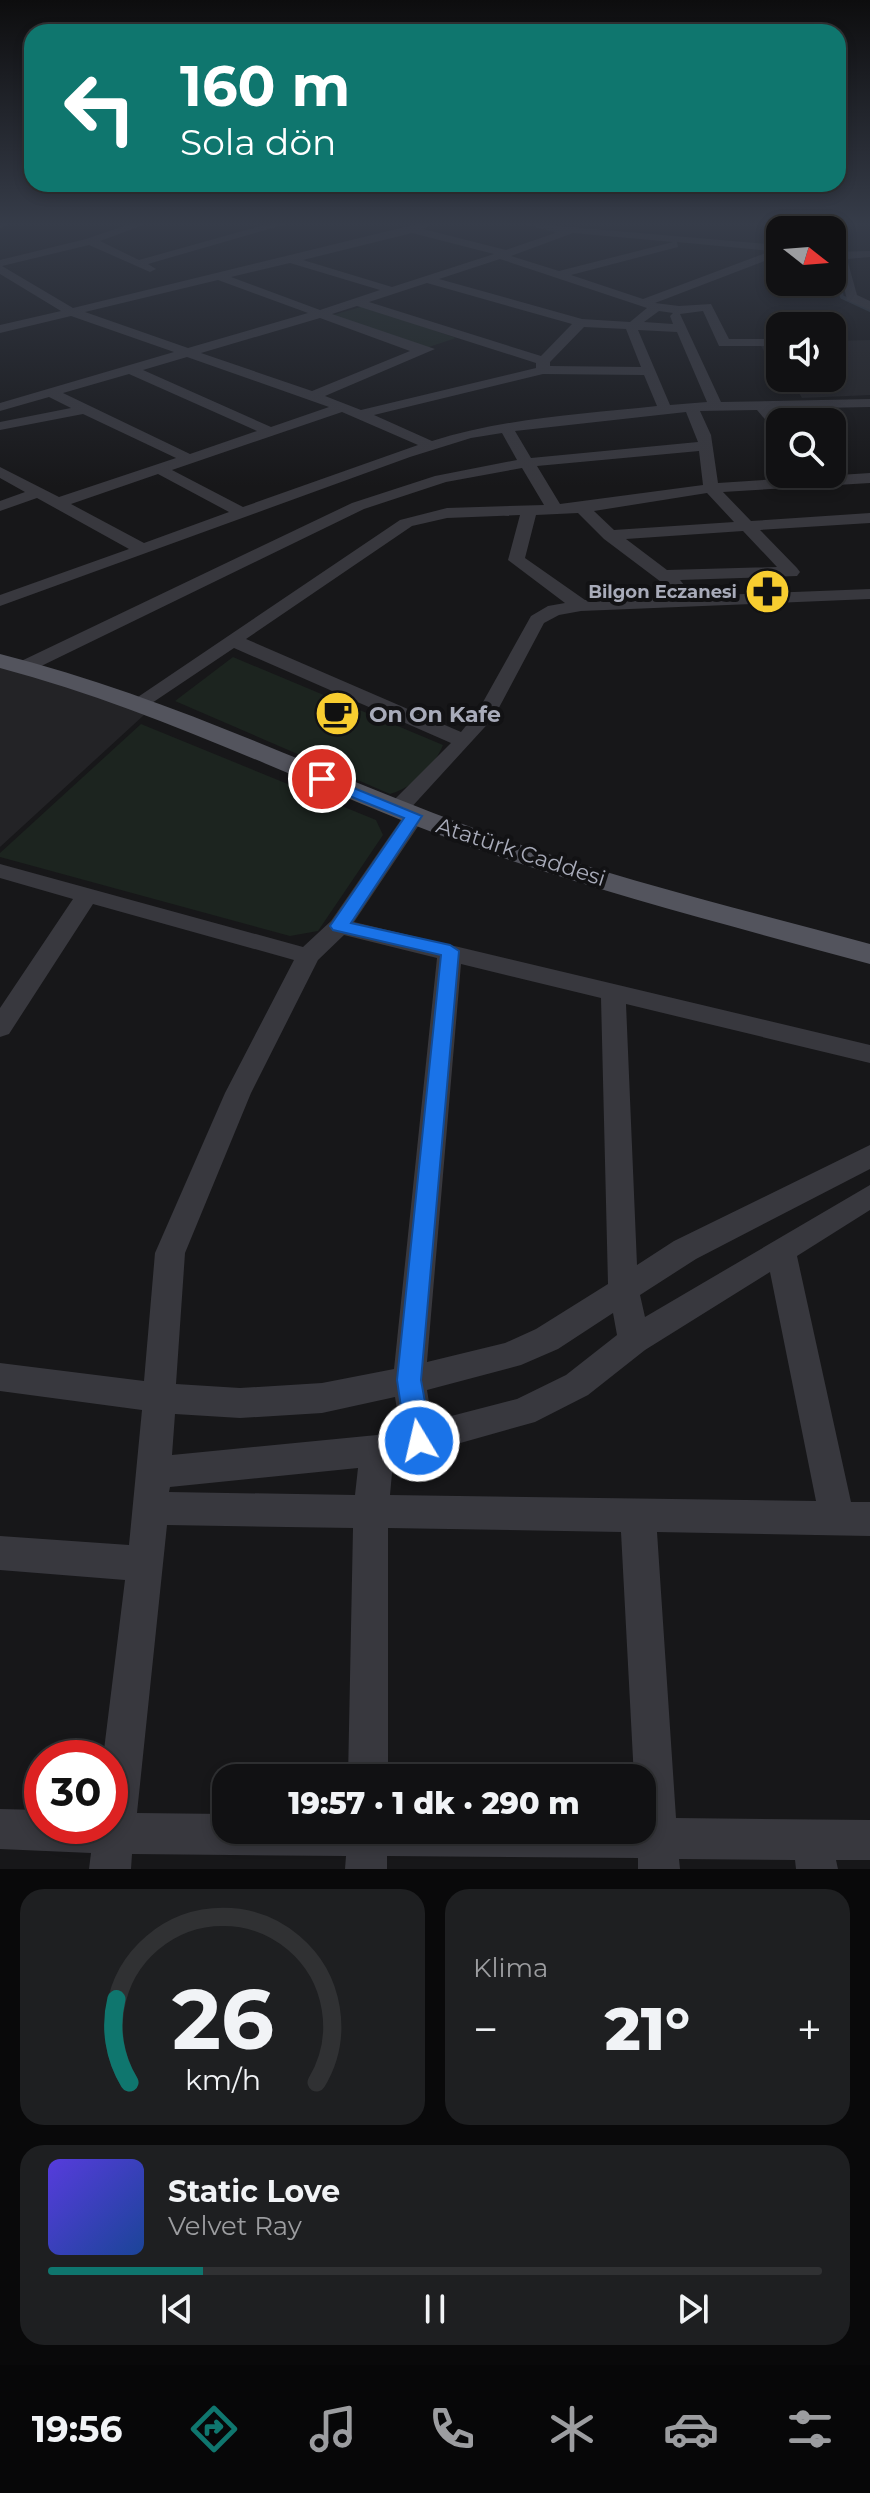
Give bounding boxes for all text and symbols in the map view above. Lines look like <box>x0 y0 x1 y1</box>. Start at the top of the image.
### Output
text: 160 m <box>180 52 350 120</box>
icon: left <box>48 56 152 160</box>
text: Sola dön <box>180 120 336 164</box>
north arrow <box>766 216 846 296</box>
map controls <box>766 216 846 488</box>
button: sound <box>766 312 846 392</box>
button: search <box>766 408 846 488</box>
pharmacy icon: Bilgon Eczanesi <box>744 568 792 616</box>
place label: Bilgon Eczanesi <box>588 581 737 603</box>
cafe icon: On On Kafe <box>314 690 362 738</box>
place label: On On Kafe <box>369 701 501 728</box>
pin <box>288 745 356 813</box>
icon: arrive <box>300 757 344 801</box>
street label: Atatürk Caddesi <box>433 812 609 892</box>
position arrow <box>377 1399 461 1483</box>
speed limit sign: 30 <box>24 1740 128 1844</box>
text: 19:57 · 1 dk · 290 m <box>288 1785 580 1822</box>
text: Klima <box>473 1952 548 1984</box>
text: 26 <box>171 1968 274 2070</box>
text: 21° <box>605 1992 690 2065</box>
text: − <box>473 2002 498 2056</box>
text: + <box>797 2002 822 2056</box>
text: km/h <box>184 2062 261 2097</box>
text: Static Love <box>168 2173 340 2210</box>
text: Velvet Ray <box>168 2210 302 2242</box>
icon: previous <box>155 2287 199 2331</box>
icon: pause <box>413 2287 457 2331</box>
icon: next <box>671 2287 715 2331</box>
icon: directions <box>186 2401 242 2457</box>
icon: music <box>305 2401 361 2457</box>
icon: phone <box>424 2401 480 2457</box>
icon: climate <box>544 2401 600 2457</box>
icon: car <box>663 2401 719 2457</box>
icon: filters <box>782 2401 838 2457</box>
text: 19:56 <box>32 2407 122 2451</box>

